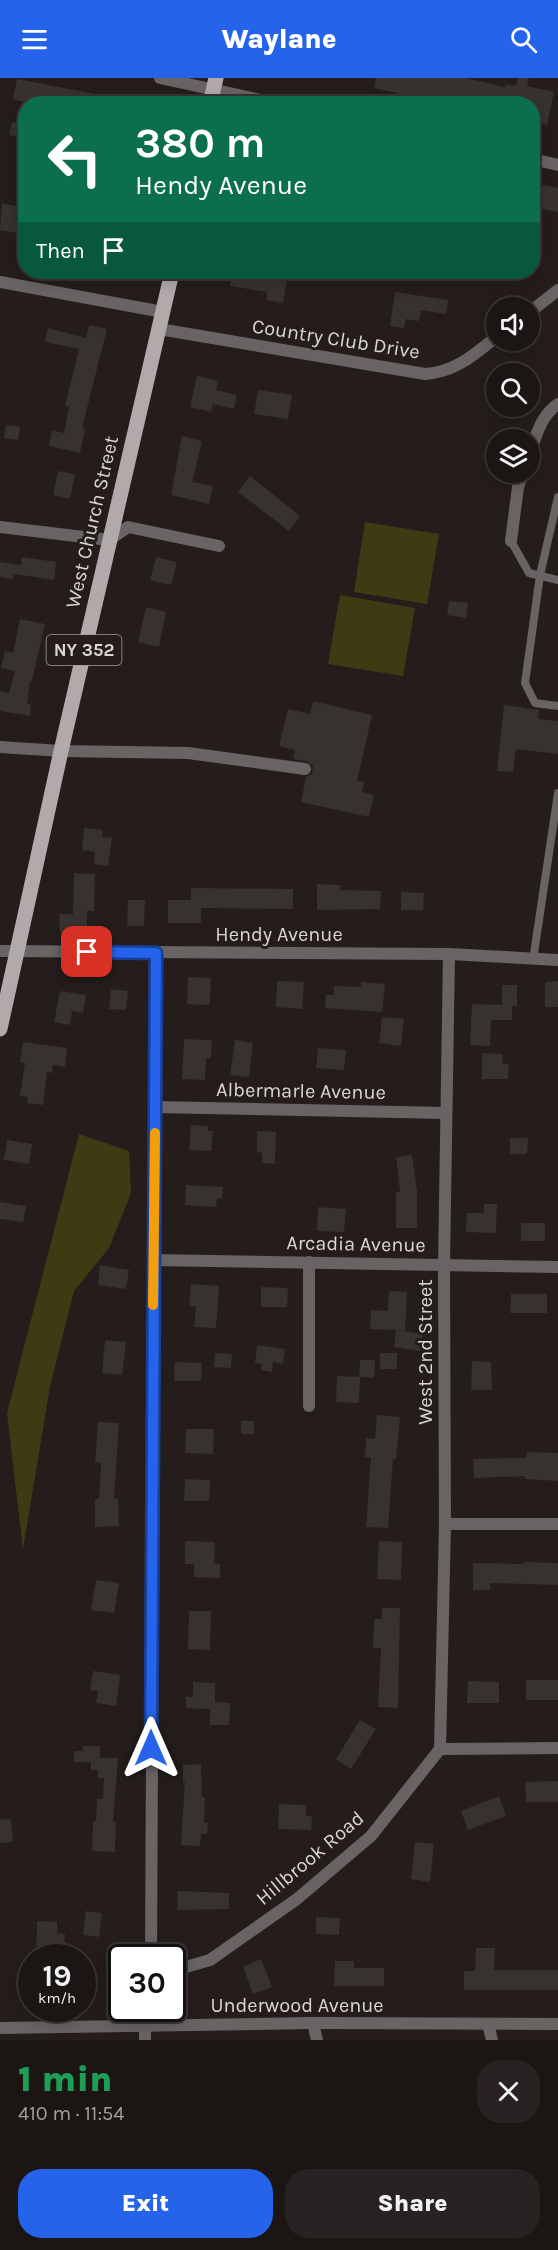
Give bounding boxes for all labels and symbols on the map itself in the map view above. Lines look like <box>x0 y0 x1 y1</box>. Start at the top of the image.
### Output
street label: Country Club Drive <box>251 314 421 364</box>
street label: West Church Street <box>61 433 123 610</box>
road number: NY 352 <box>46 635 122 665</box>
street label: Hendy Avenue <box>215 923 343 946</box>
pin <box>61 926 112 977</box>
street label: Albermarle Avenue <box>216 1078 386 1104</box>
street label: Arcadia Avenue <box>286 1231 426 1257</box>
street label: West 2nd Street <box>414 1279 437 1425</box>
position arrow <box>119 1716 183 1780</box>
street label: Hillbrook Road <box>251 1806 369 1910</box>
speed limit sign: 30 <box>108 1944 186 2022</box>
street label: Underwood Avenue <box>210 1994 384 2017</box>

